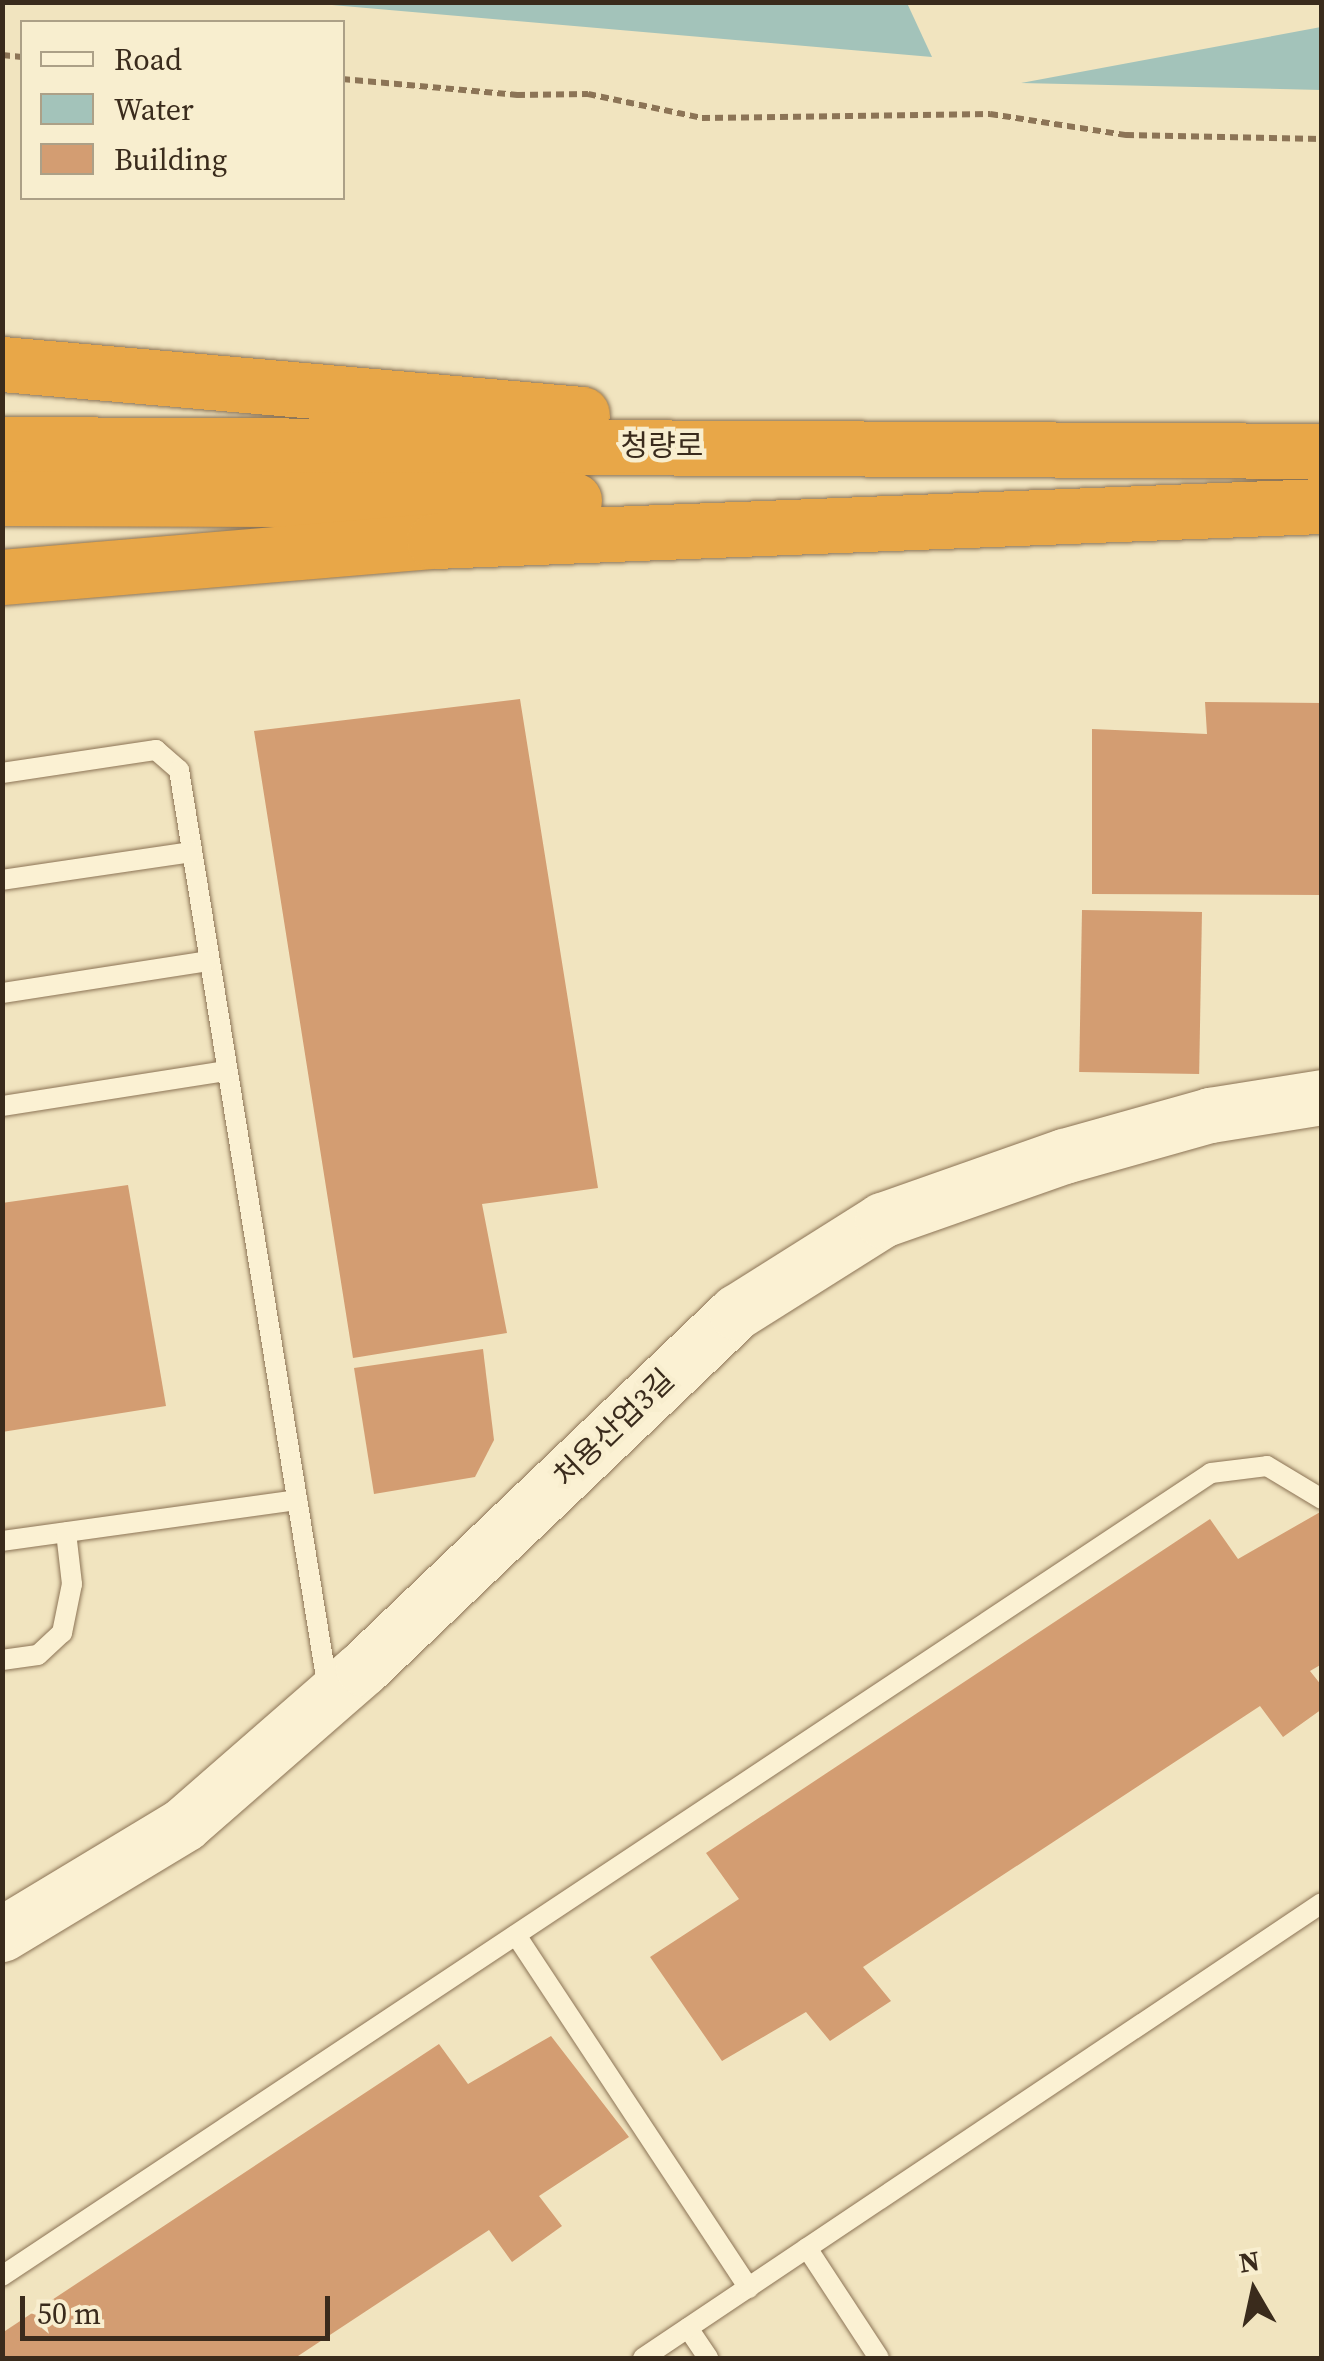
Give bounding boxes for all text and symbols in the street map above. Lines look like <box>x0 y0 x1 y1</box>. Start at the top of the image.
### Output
legend <box>20 20 345 200</box>
text: Road <box>114 39 182 80</box>
text: Water <box>114 89 194 130</box>
text: Building <box>114 139 227 180</box>
street label: 청량로 <box>621 428 703 464</box>
street label: 처용산업3길 <box>546 1362 682 1494</box>
north arrow <box>1204 2241 1304 2341</box>
text: N <box>1236 2241 1262 2282</box>
scale bar <box>25 2276 335 2338</box>
text: 50 m <box>37 2293 101 2334</box>

